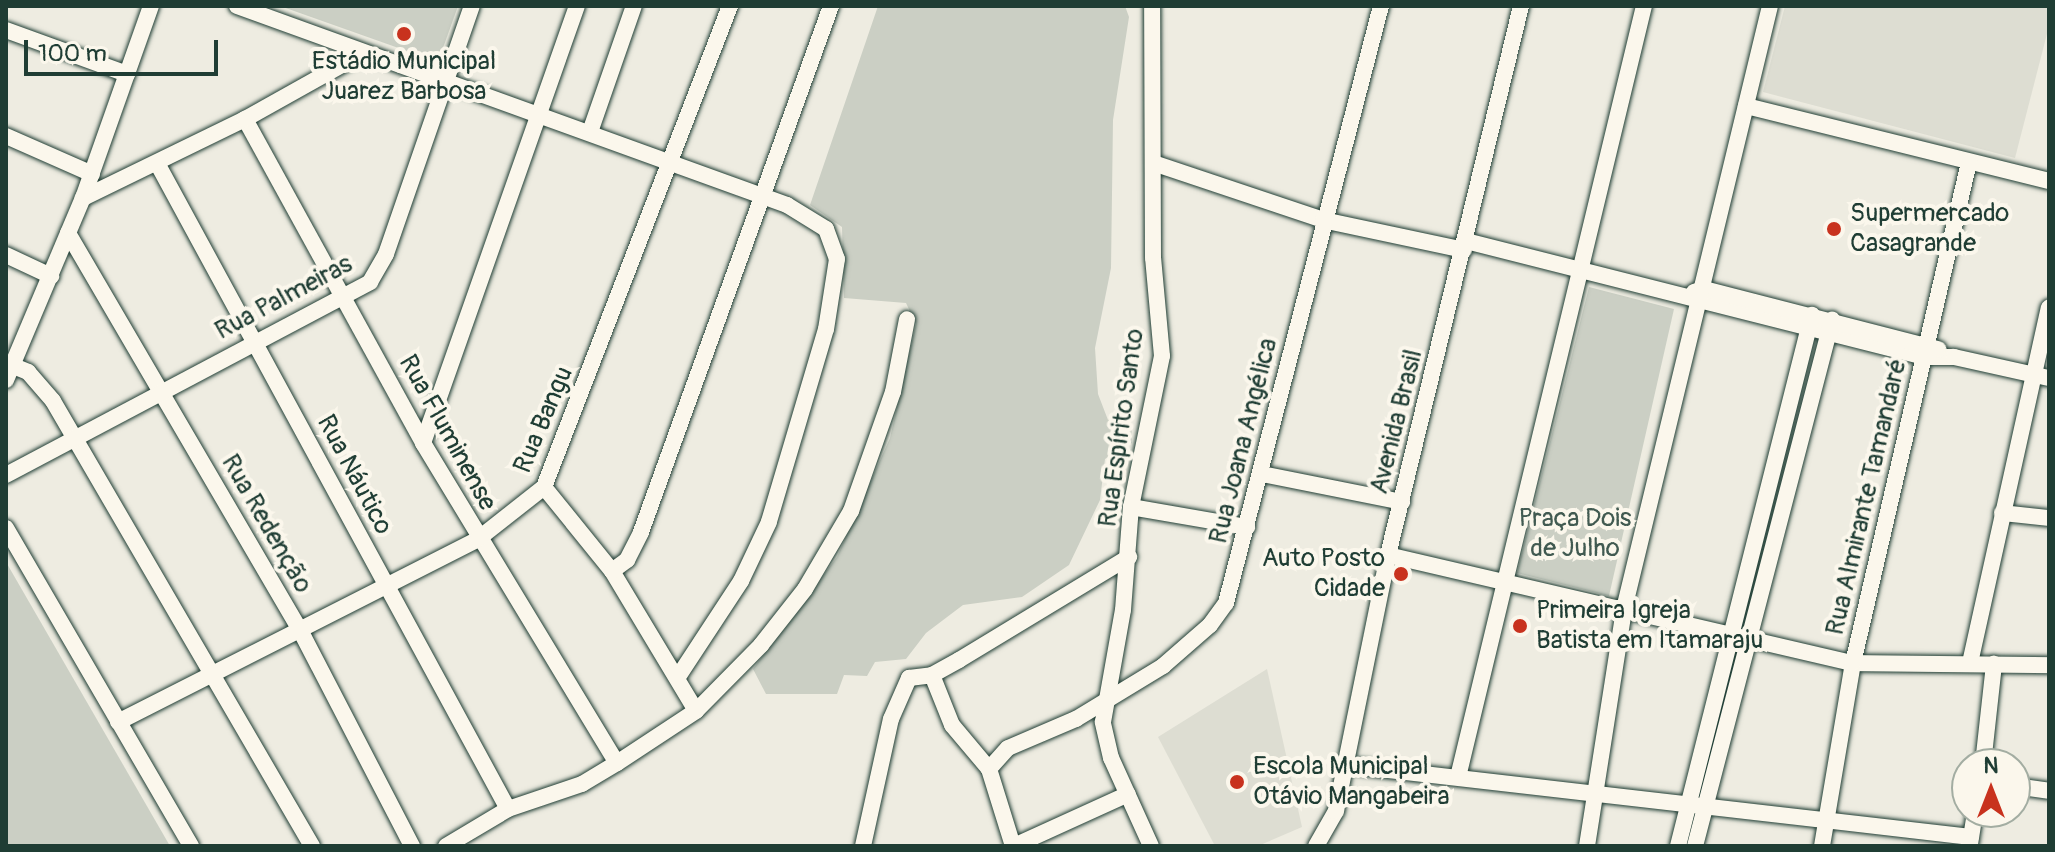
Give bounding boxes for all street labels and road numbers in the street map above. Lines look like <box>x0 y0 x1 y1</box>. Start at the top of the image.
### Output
street label: Rua Palmeiras <box>210 249 358 347</box>
street label: Rua Espírito Santo <box>1093 327 1151 529</box>
street label: Rua Joana Angélica <box>1203 335 1285 547</box>
street label: Avenida Brasil <box>1364 347 1430 497</box>
street label: Rua Fluminense <box>391 350 503 516</box>
street label: Rua Almirante Tamandaré <box>1820 356 1914 638</box>
street label: Rua Bangu <box>508 362 580 478</box>
street label: Rua Náutico <box>309 410 399 540</box>
street label: Rua Redenção <box>214 449 318 599</box>

